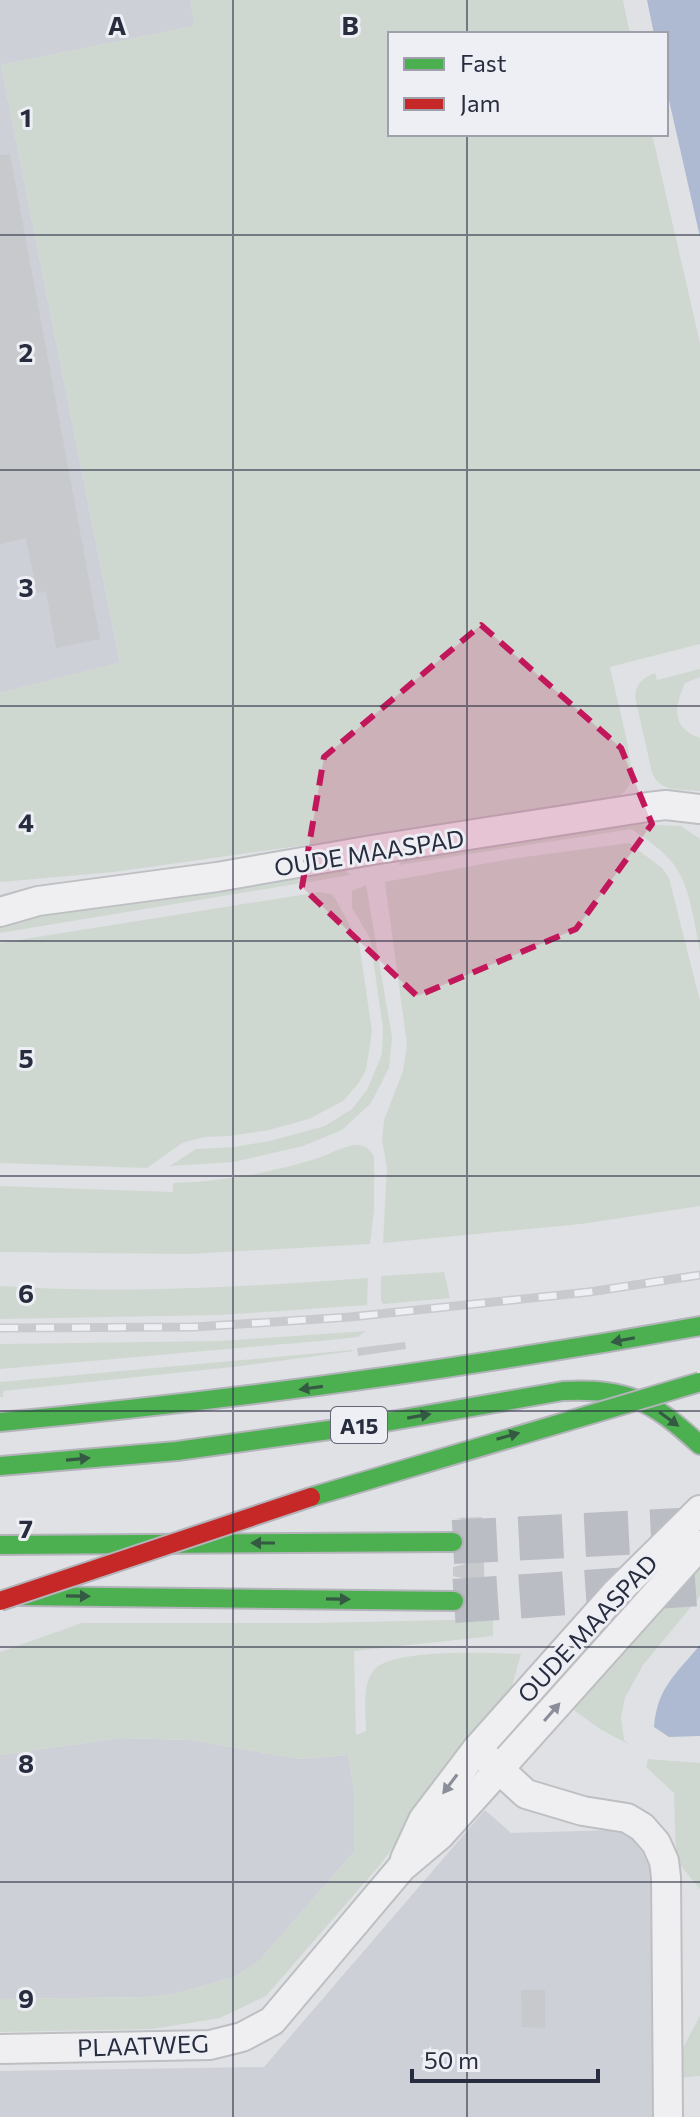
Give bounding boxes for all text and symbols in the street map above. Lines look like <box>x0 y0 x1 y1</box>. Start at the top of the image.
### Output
text: A <box>108 9 127 40</box>
text: B <box>341 9 359 40</box>
legend <box>388 32 668 136</box>
text: Fast <box>460 48 507 77</box>
text: Jam <box>460 88 500 117</box>
text: 1 <box>20 101 32 132</box>
text: 2 <box>19 336 33 367</box>
text: 3 <box>18 571 34 602</box>
text: 4 <box>18 806 34 837</box>
street label: OUDE MAASPAD <box>272 823 466 881</box>
text: 5 <box>18 1042 34 1073</box>
text: 6 <box>18 1277 34 1308</box>
one-way arrow <box>611 1334 636 1347</box>
one-way arrow <box>298 1382 323 1395</box>
road number: A15 <box>331 1407 387 1443</box>
one-way arrow <box>407 1409 432 1422</box>
one-way arrow <box>659 1410 679 1426</box>
one-way arrow <box>497 1429 521 1442</box>
one-way arrow <box>66 1452 91 1465</box>
text: 7 <box>19 1512 33 1543</box>
one-way arrow <box>250 1537 275 1549</box>
street label: OUDE MAASPAD <box>511 1548 663 1708</box>
one-way arrow <box>66 1590 91 1603</box>
one-way arrow <box>326 1593 351 1606</box>
one-way arrow <box>542 1703 560 1722</box>
text: 8 <box>18 1747 34 1778</box>
one-way arrow <box>442 1774 458 1794</box>
text: 9 <box>18 1982 34 2013</box>
street label: PLAATWEG <box>77 2028 209 2062</box>
scale bar <box>412 2033 598 2083</box>
text: 50 m <box>424 2045 479 2074</box>

